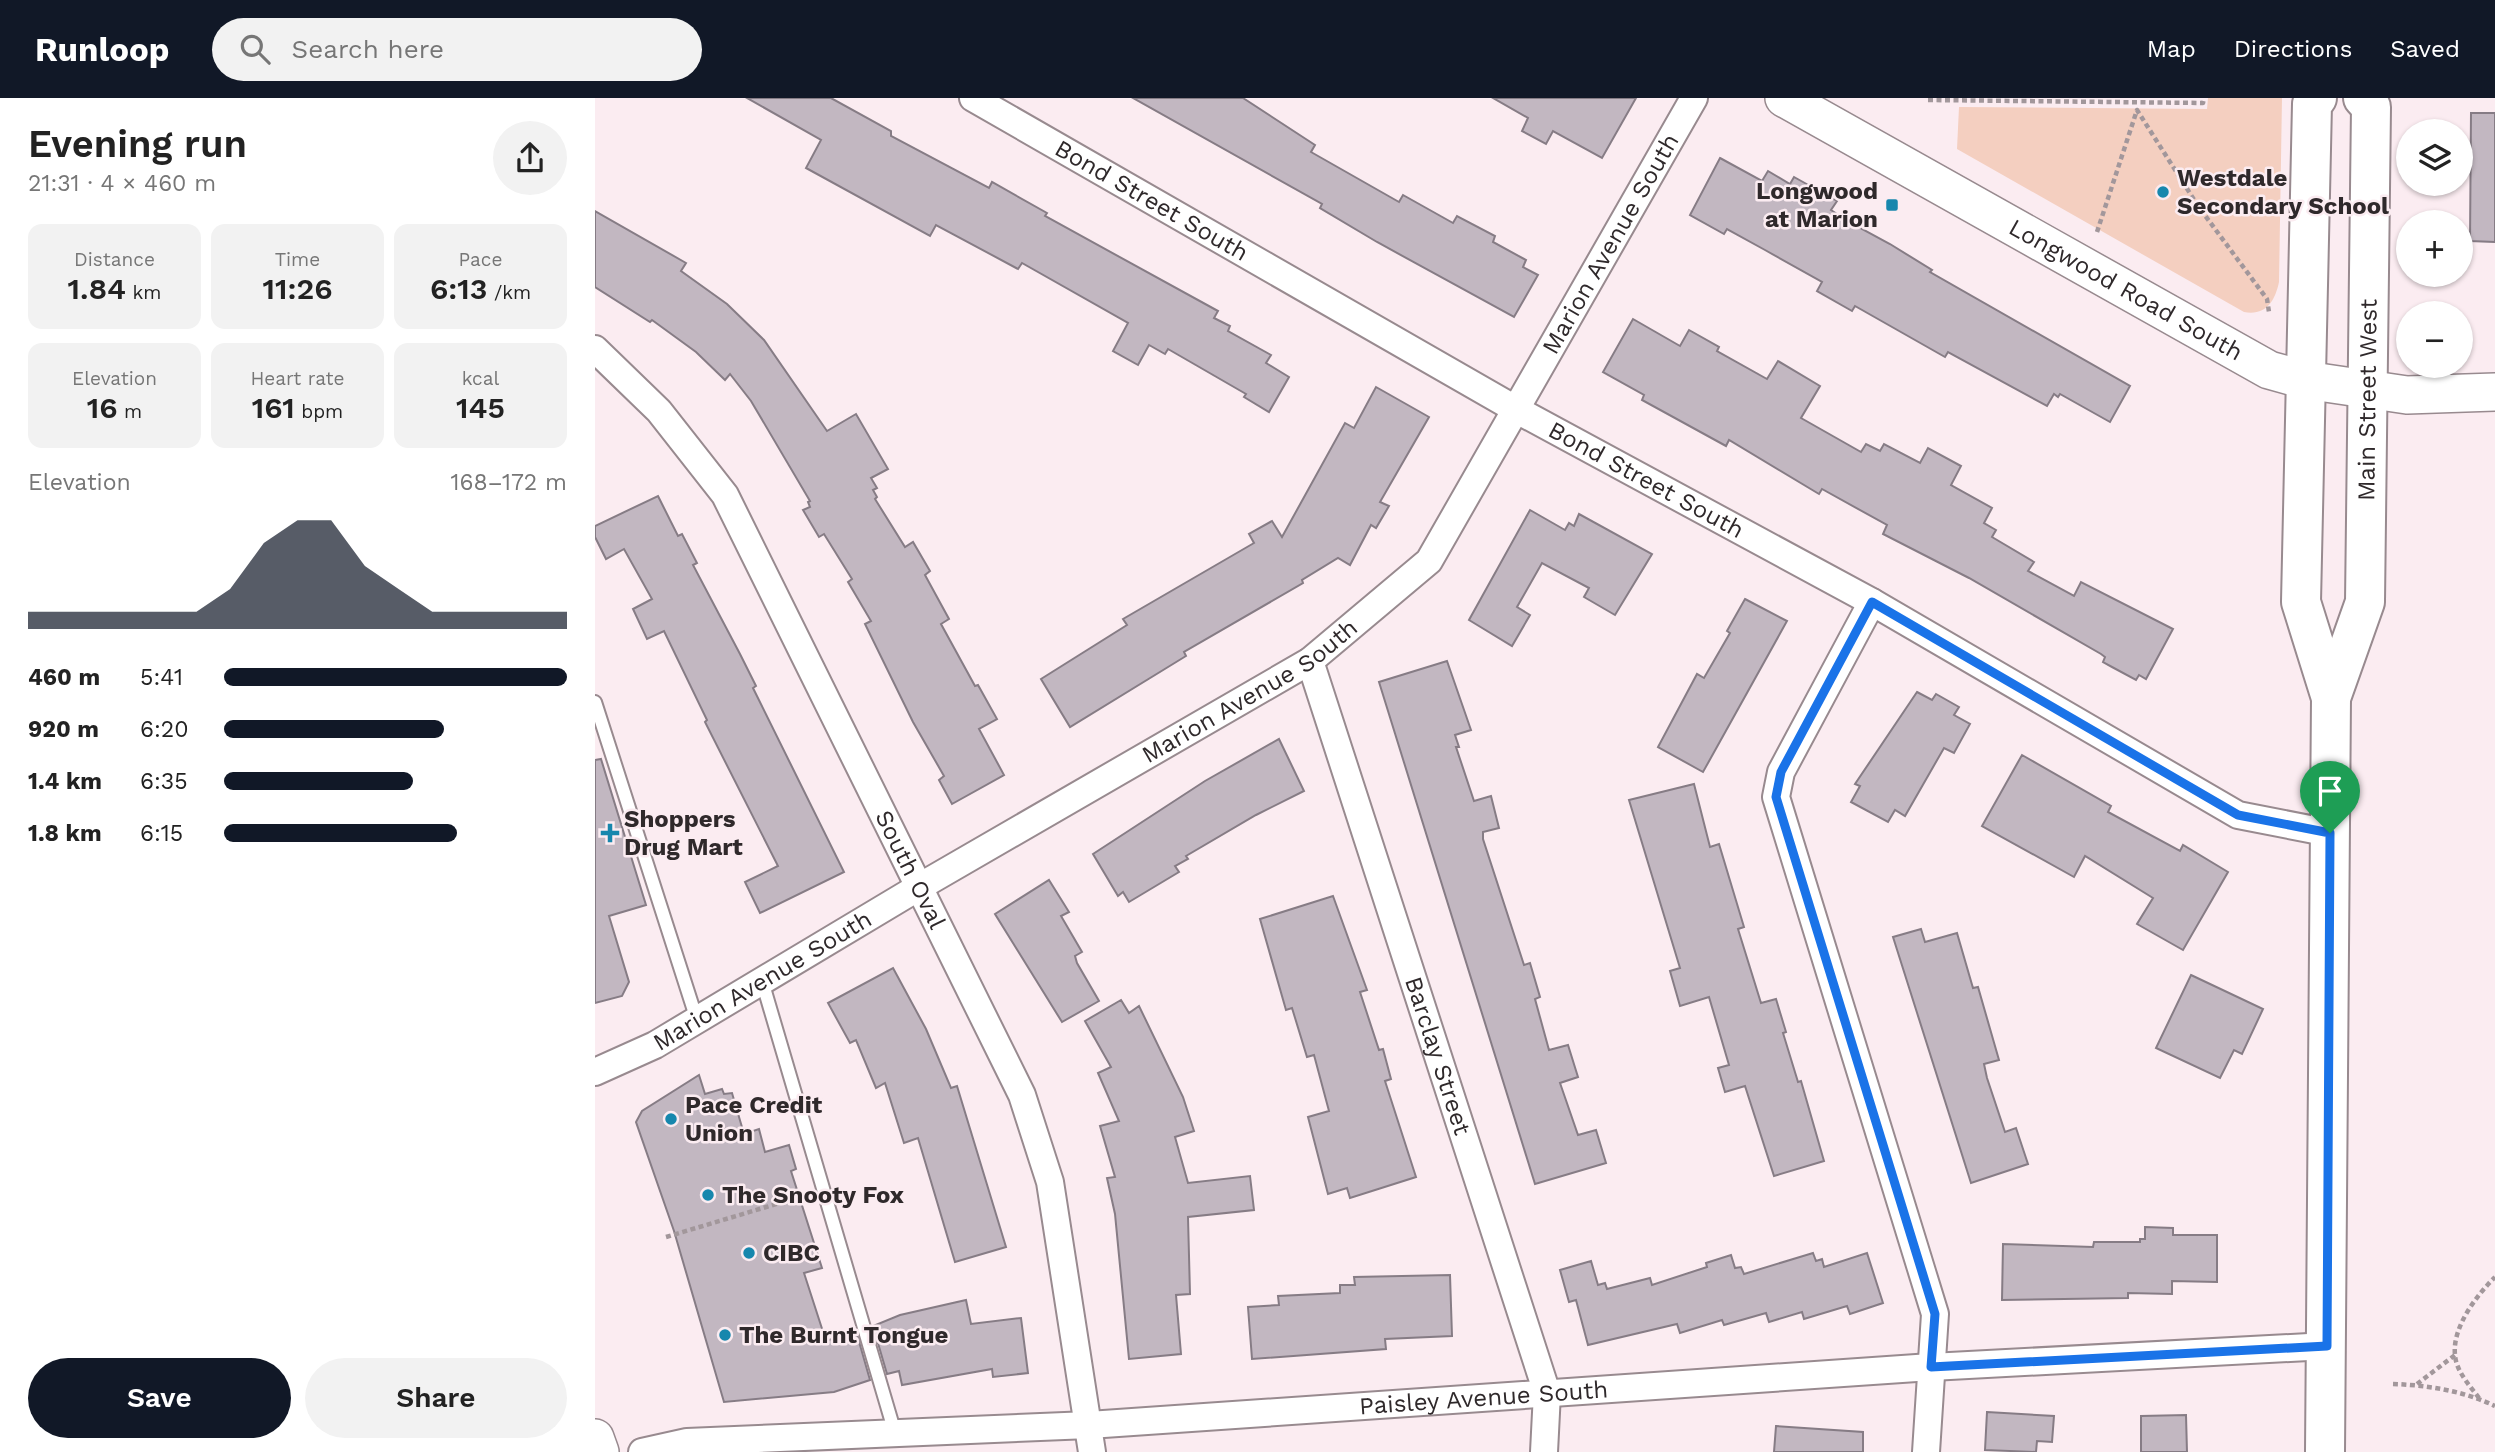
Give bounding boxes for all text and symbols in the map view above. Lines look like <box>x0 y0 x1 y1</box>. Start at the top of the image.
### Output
search box <box>212 18 702 81</box>
text: Runloop <box>35 30 170 69</box>
icon: search <box>236 30 274 68</box>
text: Search here <box>292 34 444 64</box>
text: Map <box>2147 35 2196 63</box>
text: Directions <box>2234 35 2352 63</box>
text: Saved <box>2390 35 2460 63</box>
map controls <box>2396 119 2473 378</box>
button: layers <box>2396 119 2473 196</box>
button: share <box>493 121 567 195</box>
text: Evening run <box>28 122 247 166</box>
street label: Marion Avenue South <box>1536 129 1685 359</box>
street label: Bond Street South <box>1050 134 1253 267</box>
place label: Westdale Secondary School <box>2177 164 2389 220</box>
text: 21:31 · 4 × 460 m <box>28 170 216 197</box>
place label: Longwood at Marion <box>1756 177 1878 233</box>
marker: Westdale Secondary School <box>2155 184 2171 200</box>
marker: Longwood at Marion <box>1884 197 1900 213</box>
button: + <box>2396 210 2473 287</box>
street label: Longwood Road South <box>2004 213 2248 366</box>
text: Distance <box>74 248 155 271</box>
text: Time <box>275 248 320 271</box>
text: Pace <box>459 248 502 271</box>
text: 1.84 <box>68 271 126 306</box>
text: 11:26 <box>262 271 333 306</box>
text: 6:13 <box>430 271 487 306</box>
text: km <box>126 281 161 304</box>
text: /km <box>487 281 531 304</box>
street label: Main Street West <box>2352 299 2383 501</box>
button: − <box>2396 301 2473 378</box>
text: Elevation <box>72 367 157 390</box>
text: Heart rate <box>251 367 344 390</box>
text: kcal <box>462 367 499 390</box>
text: 16 <box>87 390 118 425</box>
text: 161 <box>252 390 295 425</box>
text: 145 <box>456 390 505 425</box>
text: m <box>118 400 142 423</box>
text: bpm <box>295 400 343 423</box>
street label: Bond Street South <box>1544 416 1749 544</box>
text: Elevation <box>28 469 131 496</box>
text: 168–172 m <box>451 469 567 496</box>
street label: Marion Avenue South <box>1137 613 1363 769</box>
text: 460 m <box>28 664 100 691</box>
text: 5:41 <box>140 664 183 691</box>
text: 920 m <box>28 716 99 743</box>
text: 6:20 <box>140 716 189 743</box>
pin <box>2300 761 2360 833</box>
text: 1.4 km <box>28 768 102 795</box>
text: 6:35 <box>140 768 188 795</box>
icon: arrive <box>2311 772 2349 810</box>
place label: Shoppers Drug Mart <box>624 805 743 861</box>
street label: South Oval <box>869 806 952 934</box>
text: 1.8 km <box>28 820 102 847</box>
text: 6:15 <box>140 820 183 847</box>
marker: Shoppers Drug Mart <box>602 825 618 841</box>
street label: Marion Avenue South <box>648 905 877 1057</box>
street label: Barclay Street <box>1399 973 1477 1138</box>
place label: Pace Credit Union <box>685 1091 823 1147</box>
marker: Pace Credit Union <box>663 1111 679 1127</box>
place label: The Snooty Fox <box>722 1181 904 1209</box>
marker: The Snooty Fox <box>700 1187 716 1203</box>
place label: CIBC <box>763 1239 820 1267</box>
marker: CIBC <box>741 1245 757 1261</box>
place label: The Burnt Tongue <box>739 1321 948 1349</box>
marker: The Burnt Tongue <box>717 1327 733 1343</box>
button: Save <box>28 1358 291 1438</box>
button: Share <box>305 1358 567 1438</box>
street label: Paisley Avenue South <box>1358 1375 1609 1420</box>

